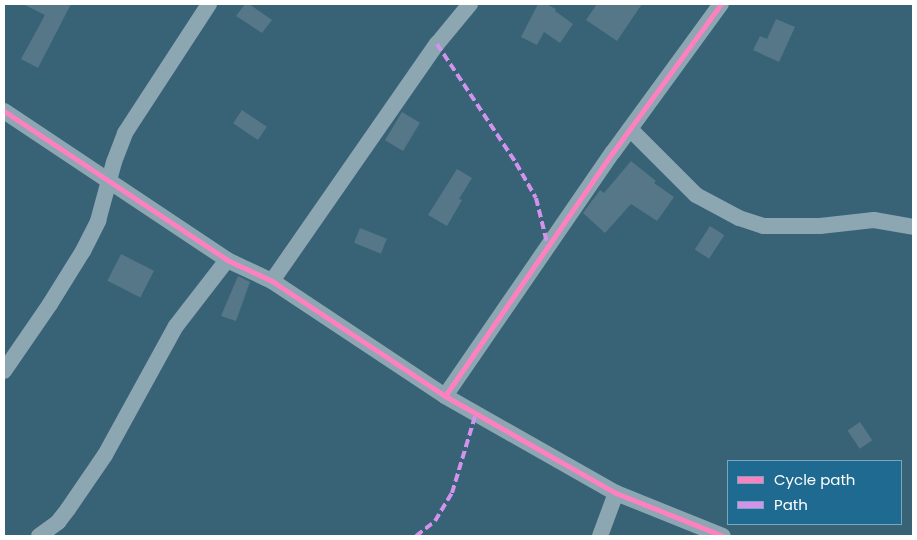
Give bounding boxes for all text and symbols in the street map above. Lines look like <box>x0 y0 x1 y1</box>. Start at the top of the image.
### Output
legend <box>727 460 902 525</box>
text: Cycle path <box>774 469 855 490</box>
text: Path <box>774 494 808 515</box>

